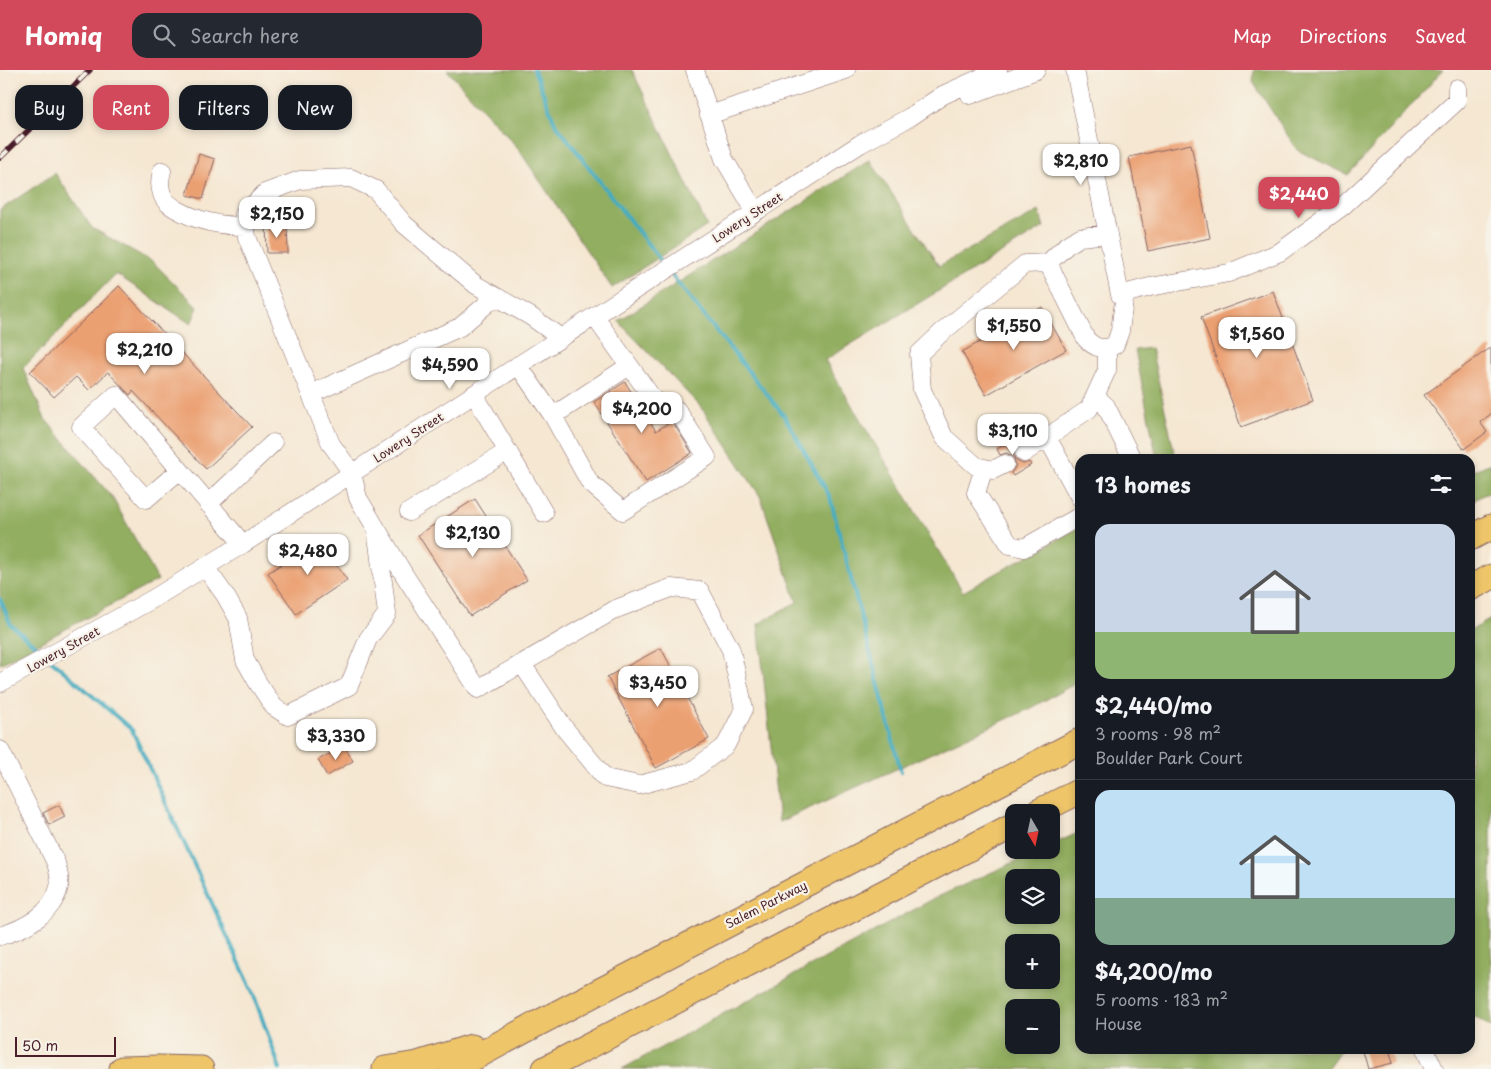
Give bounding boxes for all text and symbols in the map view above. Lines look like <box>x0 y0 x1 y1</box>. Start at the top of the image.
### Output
search box <box>132 13 482 58</box>
text: Homiq <box>25 17 102 53</box>
icon: search <box>150 21 178 49</box>
text: Search here <box>190 21 299 49</box>
text: Map <box>1233 22 1271 49</box>
text: Directions <box>1299 22 1387 49</box>
text: Saved <box>1415 22 1466 49</box>
chip: Buy <box>15 85 83 130</box>
chip: Rent <box>93 85 169 130</box>
chip: Filters <box>179 85 268 130</box>
chip: New <box>278 85 352 130</box>
pin: $2,810 <box>1040 144 1122 186</box>
text: $2,810 <box>1054 148 1108 172</box>
pin: $2,440 <box>1258 176 1340 219</box>
text: $2,440 <box>1269 181 1329 205</box>
street label: Lowery Street <box>708 187 786 246</box>
pin: $2,150 <box>236 196 318 239</box>
text: $2,150 <box>250 201 304 225</box>
pin: $1,550 <box>973 308 1055 351</box>
text: $1,550 <box>987 313 1041 337</box>
pin: $1,560 <box>1216 316 1298 359</box>
text: $1,560 <box>1229 321 1285 345</box>
pin: $2,210 <box>104 332 186 375</box>
text: $2,210 <box>117 337 173 361</box>
pin: $4,590 <box>409 348 491 390</box>
text: $4,590 <box>422 352 478 376</box>
pin: $4,200 <box>601 392 683 434</box>
text: $4,200 <box>612 396 672 420</box>
street label: Lowery Street <box>369 407 447 466</box>
pin: $3,110 <box>972 414 1054 456</box>
text: $3,110 <box>988 418 1038 442</box>
text: 13 homes <box>1095 468 1191 500</box>
icon: filters <box>1427 470 1455 498</box>
pin: $2,130 <box>432 516 514 558</box>
text: $2,130 <box>446 520 500 544</box>
pin: $2,480 <box>267 534 349 576</box>
text: $2,480 <box>279 538 337 562</box>
icon: home <box>1230 557 1320 647</box>
street label: Lowery Street <box>23 622 103 676</box>
pin: $3,450 <box>617 666 699 708</box>
text: $3,450 <box>629 670 687 694</box>
text: $2,440/mo <box>1095 689 1212 721</box>
pin: $3,330 <box>295 718 377 761</box>
text: 3 rooms · 98 m² <box>1095 721 1221 745</box>
text: $3,330 <box>307 723 365 747</box>
text: Boulder Park Court <box>1095 745 1242 769</box>
north arrow <box>1005 804 1060 859</box>
map controls <box>1005 804 1060 1054</box>
icon: home <box>1230 822 1320 912</box>
button: layers <box>1005 869 1060 924</box>
street label: Salem Parkway <box>722 876 810 932</box>
button: + <box>1005 934 1060 989</box>
text: $4,200/mo <box>1095 955 1212 987</box>
text: 5 rooms · 183 m² <box>1095 987 1228 1011</box>
button: − <box>1005 999 1060 1054</box>
text: House <box>1095 1011 1142 1035</box>
scale bar <box>15 1034 116 1057</box>
text: 50 m <box>22 1035 58 1056</box>

